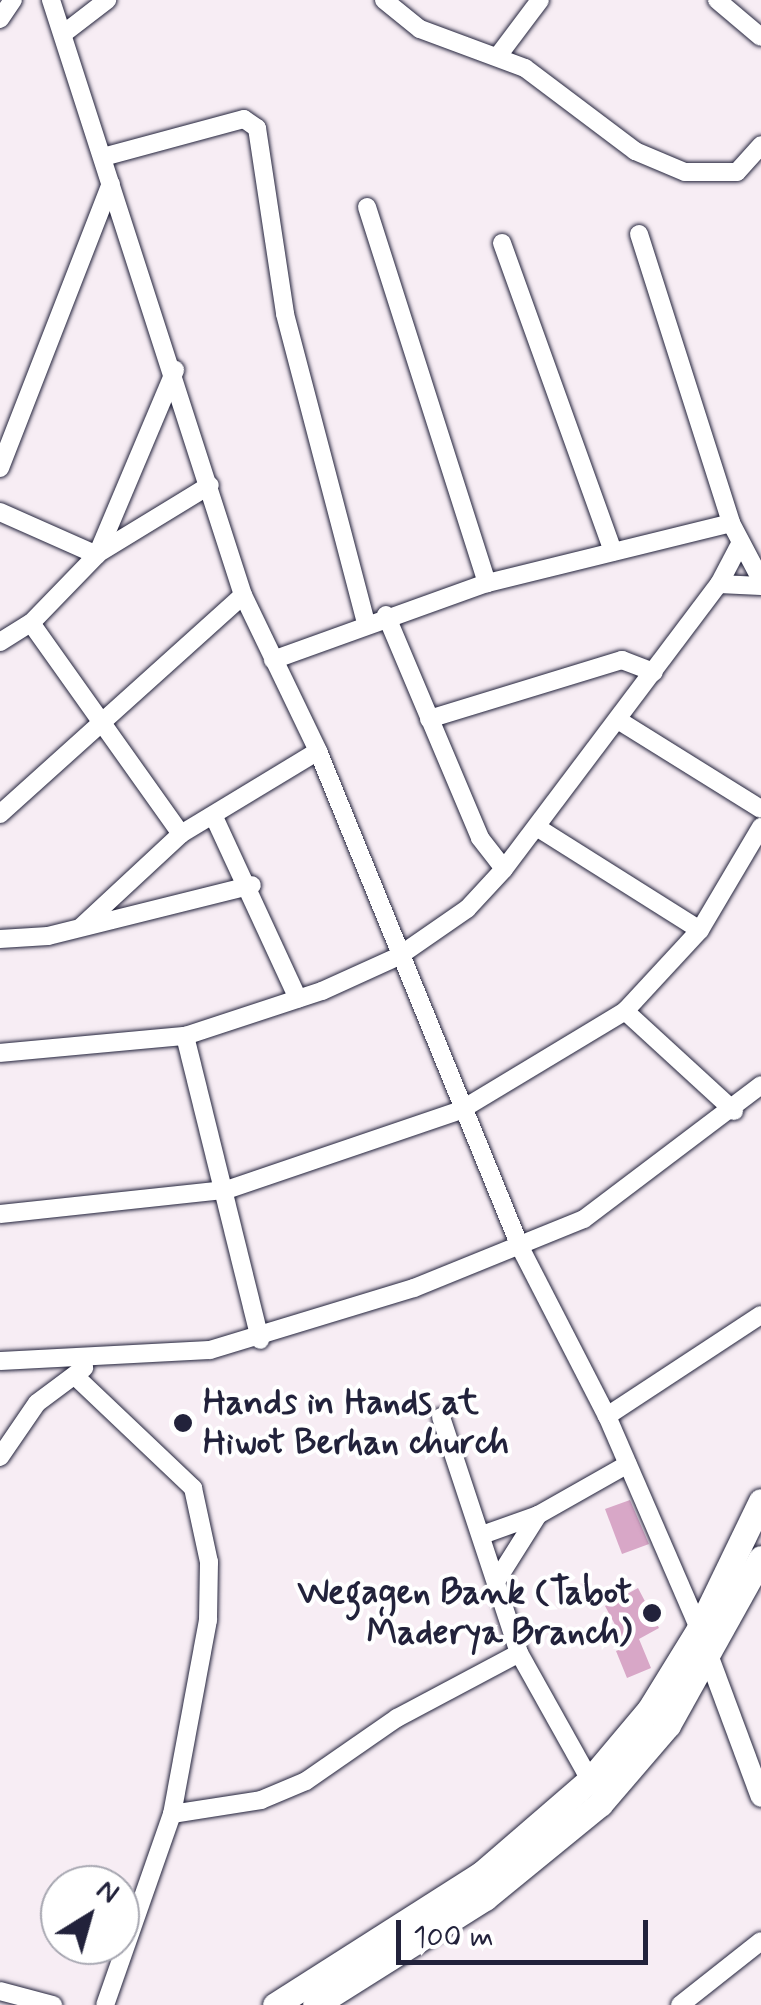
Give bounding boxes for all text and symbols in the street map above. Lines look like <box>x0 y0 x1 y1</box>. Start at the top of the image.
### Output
place label: Hands in Hands at Hiwot Berhan church <box>203 1382 508 1464</box>
marker: Hands in Hands at Hiwot Berhan church <box>172 1412 194 1434</box>
place label: Wegagen Bank (Tabot Maderya Branch) <box>305 1572 632 1654</box>
marker: Wegagen Bank (Tabot Maderya Branch) <box>641 1602 663 1624</box>
north arrow <box>40 1865 140 1965</box>
text: N <box>89 1872 126 1913</box>
scale bar <box>401 1900 654 1962</box>
text: 100 m <box>413 1918 494 1957</box>

